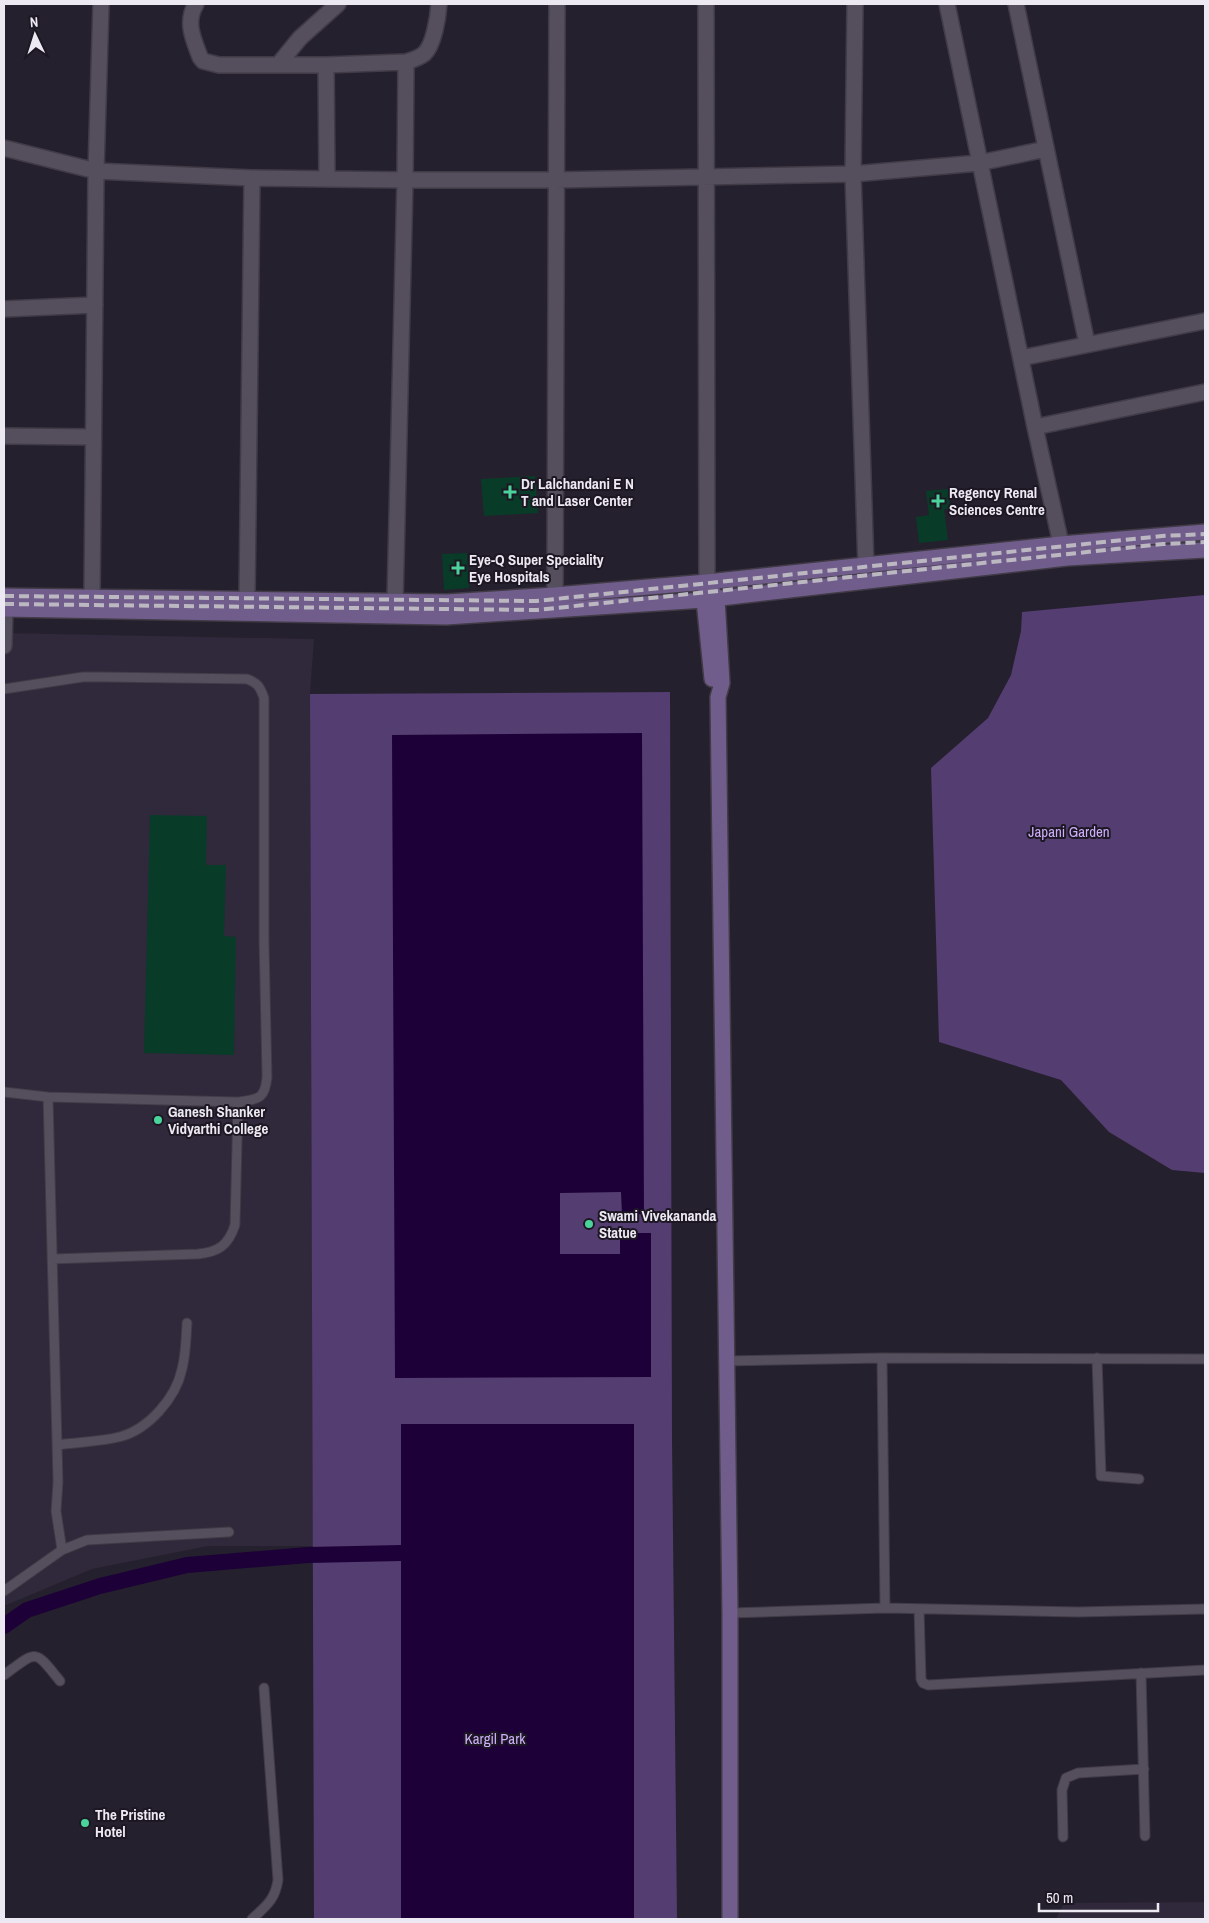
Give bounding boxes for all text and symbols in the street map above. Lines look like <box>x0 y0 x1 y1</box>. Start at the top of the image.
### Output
north arrow <box>10 10 60 60</box>
text: N <box>29 13 39 31</box>
place label: Dr Lalchandani E N T and Laser Center <box>521 473 634 511</box>
place label: Regency Renal Sciences Centre <box>949 482 1045 520</box>
marker: Dr Lalchandani E N T and Laser Center <box>503 485 517 499</box>
marker: Regency Renal Sciences Centre <box>931 494 945 508</box>
place label: Eye-Q Super Speciality Eye Hospitals <box>469 549 604 587</box>
marker: Eye-Q Super Speciality Eye Hospitals <box>451 561 465 575</box>
park label: Japani Garden <box>1028 821 1110 842</box>
place label: Ganesh Shanker Vidyarthi College <box>168 1101 268 1139</box>
marker: Ganesh Shanker Vidyarthi College <box>152 1114 164 1126</box>
place label: Swami Vivekananda Statue <box>599 1205 717 1243</box>
marker: Swami Vivekananda Statue <box>583 1218 595 1230</box>
park label: Kargil Park <box>465 1728 526 1749</box>
place label: The Pristine Hotel <box>95 1804 166 1842</box>
marker: The Pristine Hotel <box>79 1817 91 1829</box>
scale bar <box>1039 1880 1158 1912</box>
text: 50 m <box>1046 1887 1073 1908</box>

